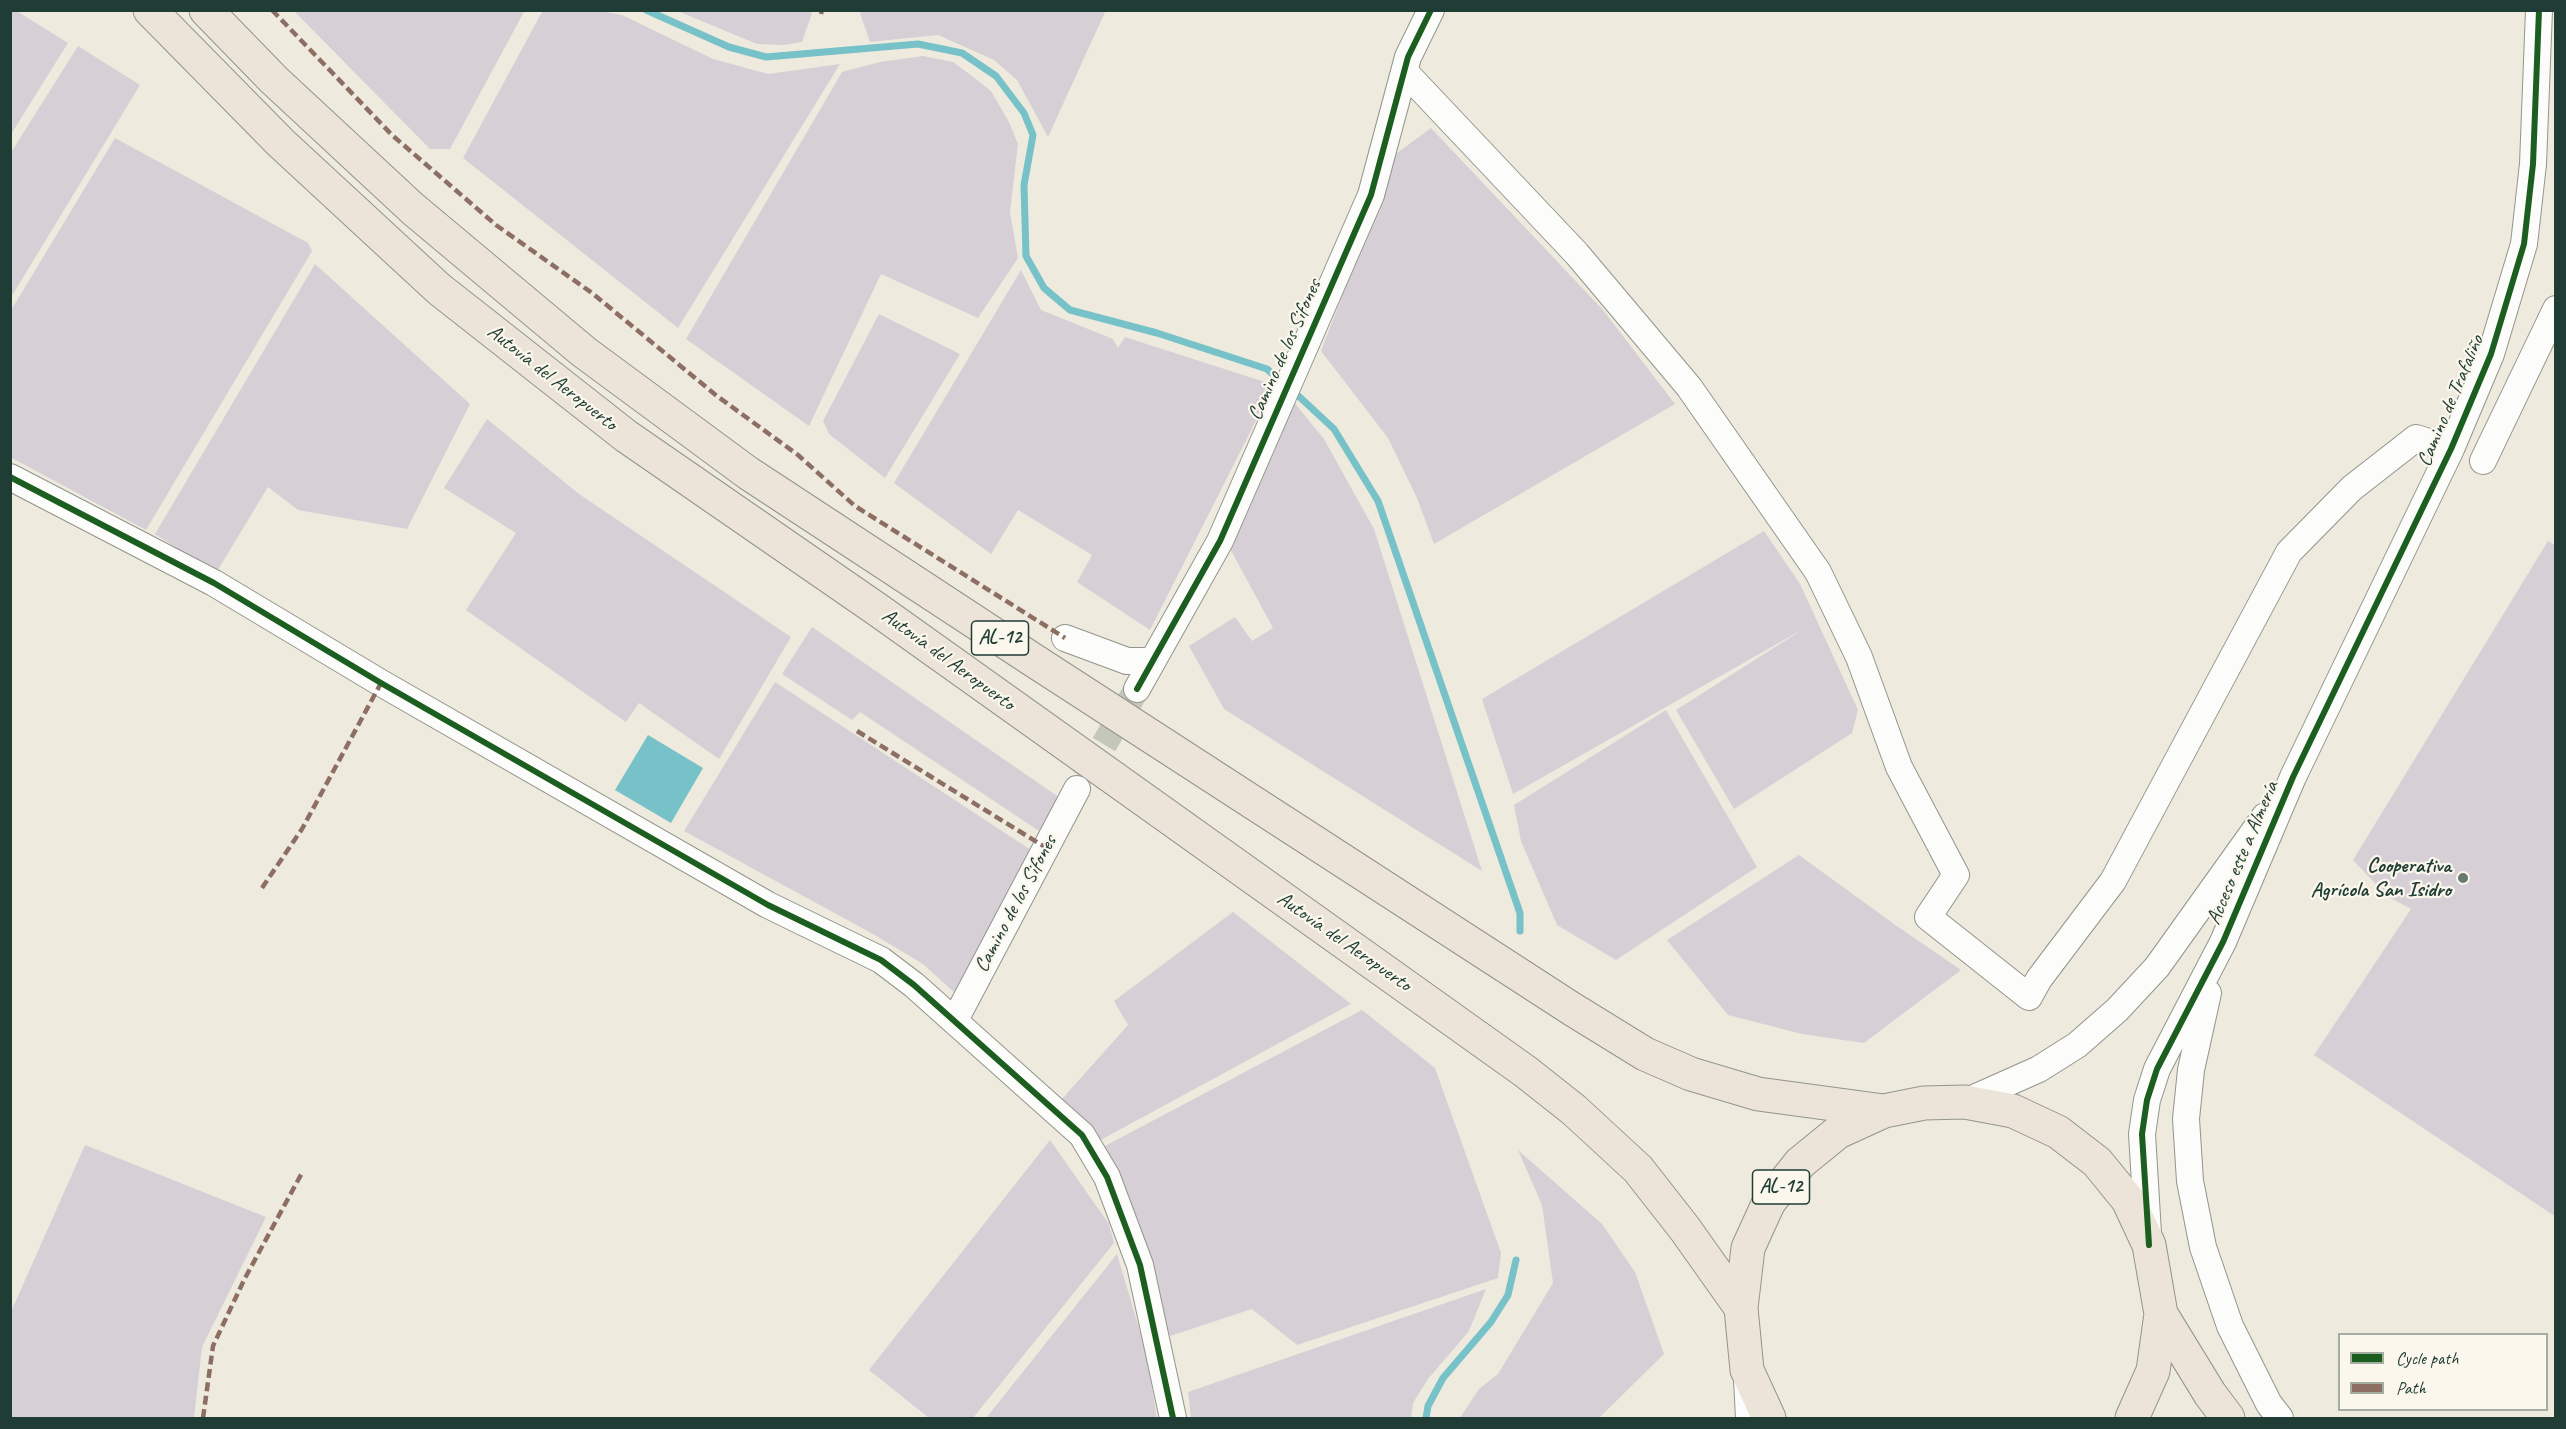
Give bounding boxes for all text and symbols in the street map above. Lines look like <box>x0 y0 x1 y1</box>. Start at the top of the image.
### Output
street label: Camino de los Sifones <box>1243 276 1327 424</box>
street label: Autovía del Aeropuerto <box>482 319 622 437</box>
street label: Camino de Trafaliño <box>2412 331 2490 471</box>
street label: Autovía del Aeropuerto <box>877 603 1019 717</box>
road number: AL-12 <box>972 621 1028 655</box>
street label: Acceso este a Almería <box>2201 777 2285 929</box>
street label: Camino de los Sifones <box>969 831 1063 977</box>
place label: Cooperativa Agrícola San Isidro <box>2311 853 2451 903</box>
marker: Cooperativa Agrícola San Isidro <box>2456 871 2470 885</box>
street label: Autovía del Aeropuerto <box>1272 886 1416 998</box>
road number: AL-12 <box>1752 1170 1810 1204</box>
legend <box>2338 1333 2548 1411</box>
text: Cycle path <box>2396 1347 2458 1369</box>
text: Path <box>2396 1377 2426 1399</box>

